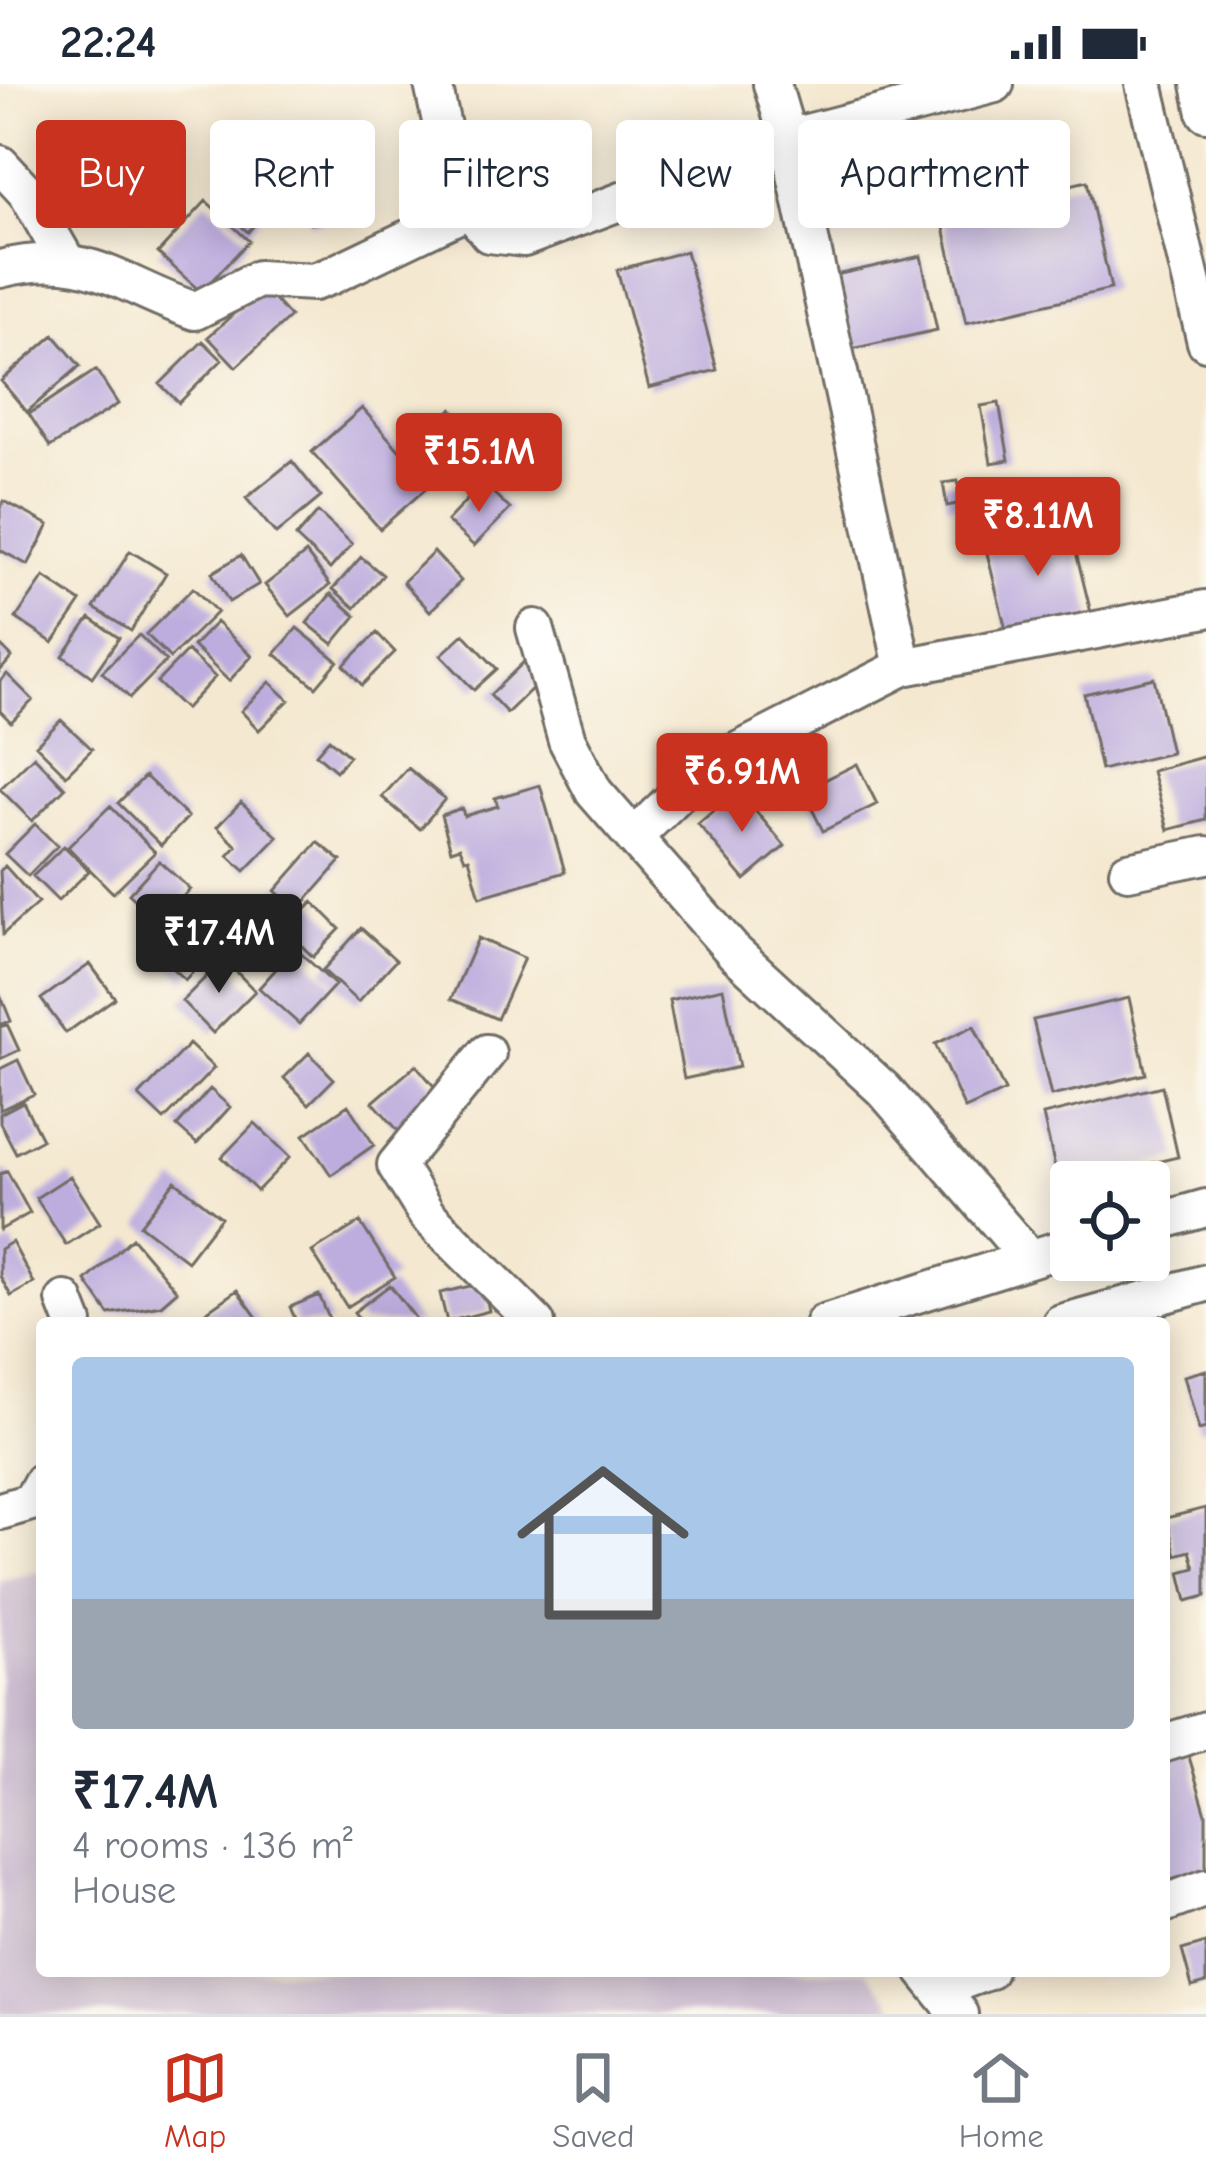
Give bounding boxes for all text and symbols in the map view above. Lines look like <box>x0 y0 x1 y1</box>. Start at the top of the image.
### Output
text: 22:24 <box>60 16 156 68</box>
chip: Buy <box>36 120 186 228</box>
chip: Rent <box>210 120 375 228</box>
chip: Filters <box>399 120 592 228</box>
chip: New <box>616 120 774 228</box>
chip: Apartment <box>798 120 1070 228</box>
pin: ₹15.1M <box>381 413 577 515</box>
text: ₹15.1M <box>423 429 535 474</box>
pin: ₹8.11M <box>940 477 1136 579</box>
text: ₹8.11M <box>982 493 1094 538</box>
pin: ₹6.91M <box>644 733 840 835</box>
text: ₹6.91M <box>684 749 800 794</box>
pin: ₹17.4M <box>121 894 317 996</box>
text: ₹17.4M <box>163 910 275 955</box>
map controls <box>1050 1161 1170 1281</box>
button: locate <box>1050 1161 1170 1281</box>
icon: home <box>495 1435 711 1651</box>
text: ₹17.4M <box>72 1762 218 1821</box>
text: 4 rooms · 136 m² <box>72 1823 353 1868</box>
text: House <box>72 1868 176 1913</box>
tab: Map <box>162 2045 228 2155</box>
tab: Saved <box>552 2045 635 2155</box>
tab: Home <box>959 2045 1044 2155</box>

